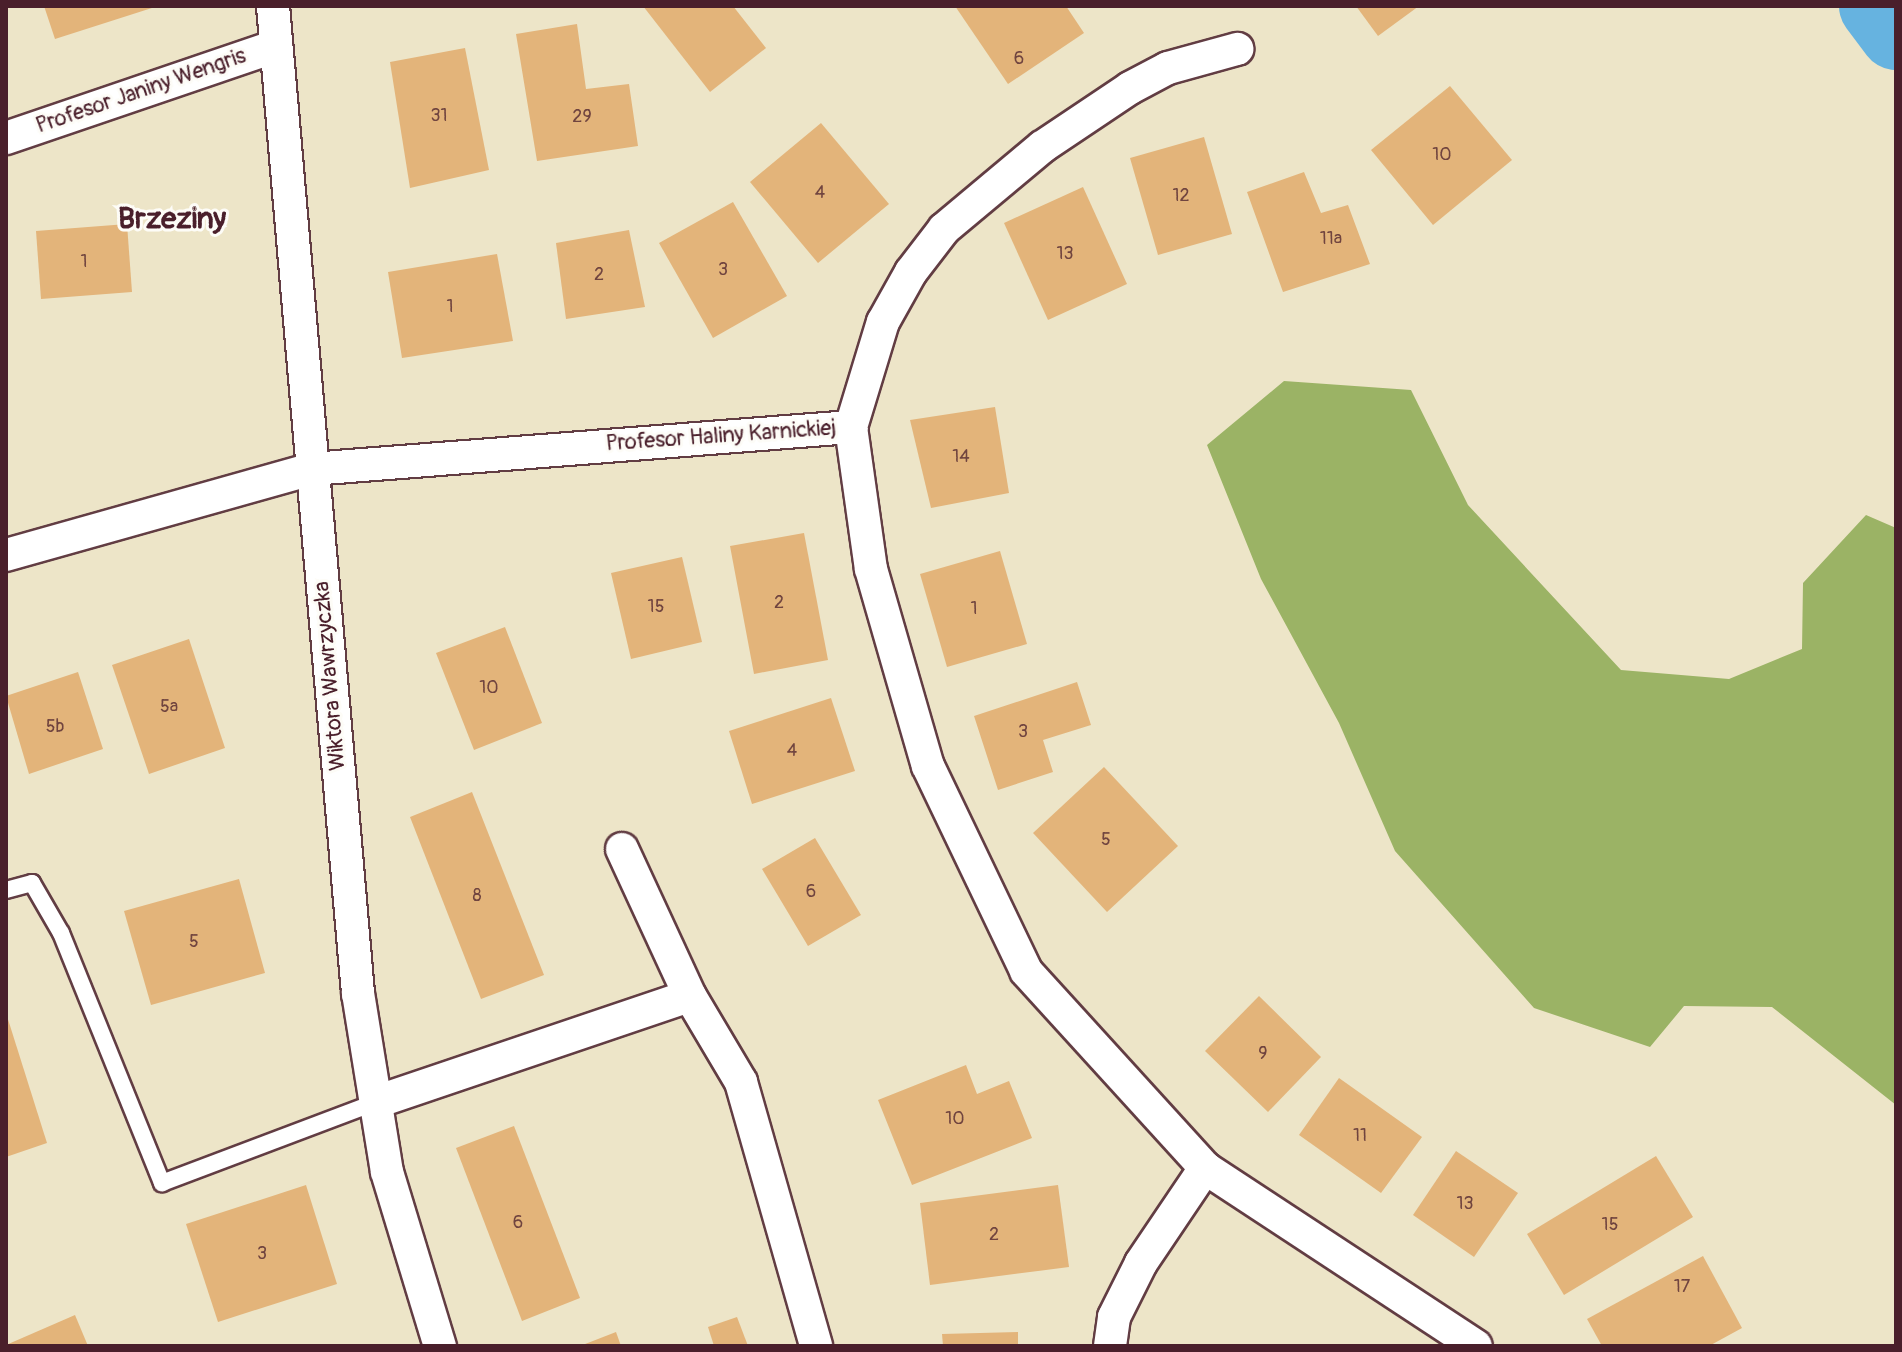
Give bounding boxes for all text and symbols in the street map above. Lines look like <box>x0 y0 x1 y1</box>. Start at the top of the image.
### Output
street label: Profesor Janiny Wengris <box>32 43 250 139</box>
house number: 6 <box>1014 48 1024 70</box>
house number: 31 <box>430 105 448 127</box>
house number: 29 <box>572 106 592 128</box>
house number: 10 <box>1432 144 1452 166</box>
house number: 4 <box>815 182 825 204</box>
house number: 12 <box>1172 185 1190 207</box>
district label: Brzeziny <box>118 201 226 237</box>
house number: 11a <box>1320 228 1342 250</box>
house number: 13 <box>1056 243 1074 265</box>
house number: 1 <box>80 251 88 273</box>
house number: 3 <box>718 259 728 281</box>
house number: 2 <box>594 264 604 286</box>
house number: 1 <box>446 296 454 318</box>
street label: Profesor Haliny Karnickiej <box>605 415 837 457</box>
house number: 14 <box>952 446 970 468</box>
street label: Wiktora Wawrzyczka <box>309 580 351 772</box>
house number: 2 <box>774 592 784 614</box>
house number: 15 <box>648 596 664 618</box>
house number: 1 <box>970 598 978 620</box>
house number: 10 <box>479 677 499 699</box>
house number: 5a <box>160 696 178 718</box>
house number: 5b <box>46 716 64 738</box>
house number: 3 <box>1018 721 1028 743</box>
house number: 4 <box>787 740 797 762</box>
house number: 5 <box>1101 829 1111 851</box>
house number: 6 <box>806 881 816 903</box>
house number: 8 <box>472 885 482 907</box>
house number: 5 <box>189 931 199 953</box>
house number: 9 <box>1258 1043 1268 1065</box>
house number: 10 <box>945 1108 965 1130</box>
house number: 11 <box>1353 1125 1367 1147</box>
house number: 13 <box>1456 1193 1474 1215</box>
house number: 6 <box>513 1212 523 1234</box>
house number: 15 <box>1602 1214 1618 1236</box>
house number: 2 <box>989 1224 999 1246</box>
house number: 3 <box>257 1243 267 1265</box>
house number: 17 <box>1674 1276 1690 1298</box>

